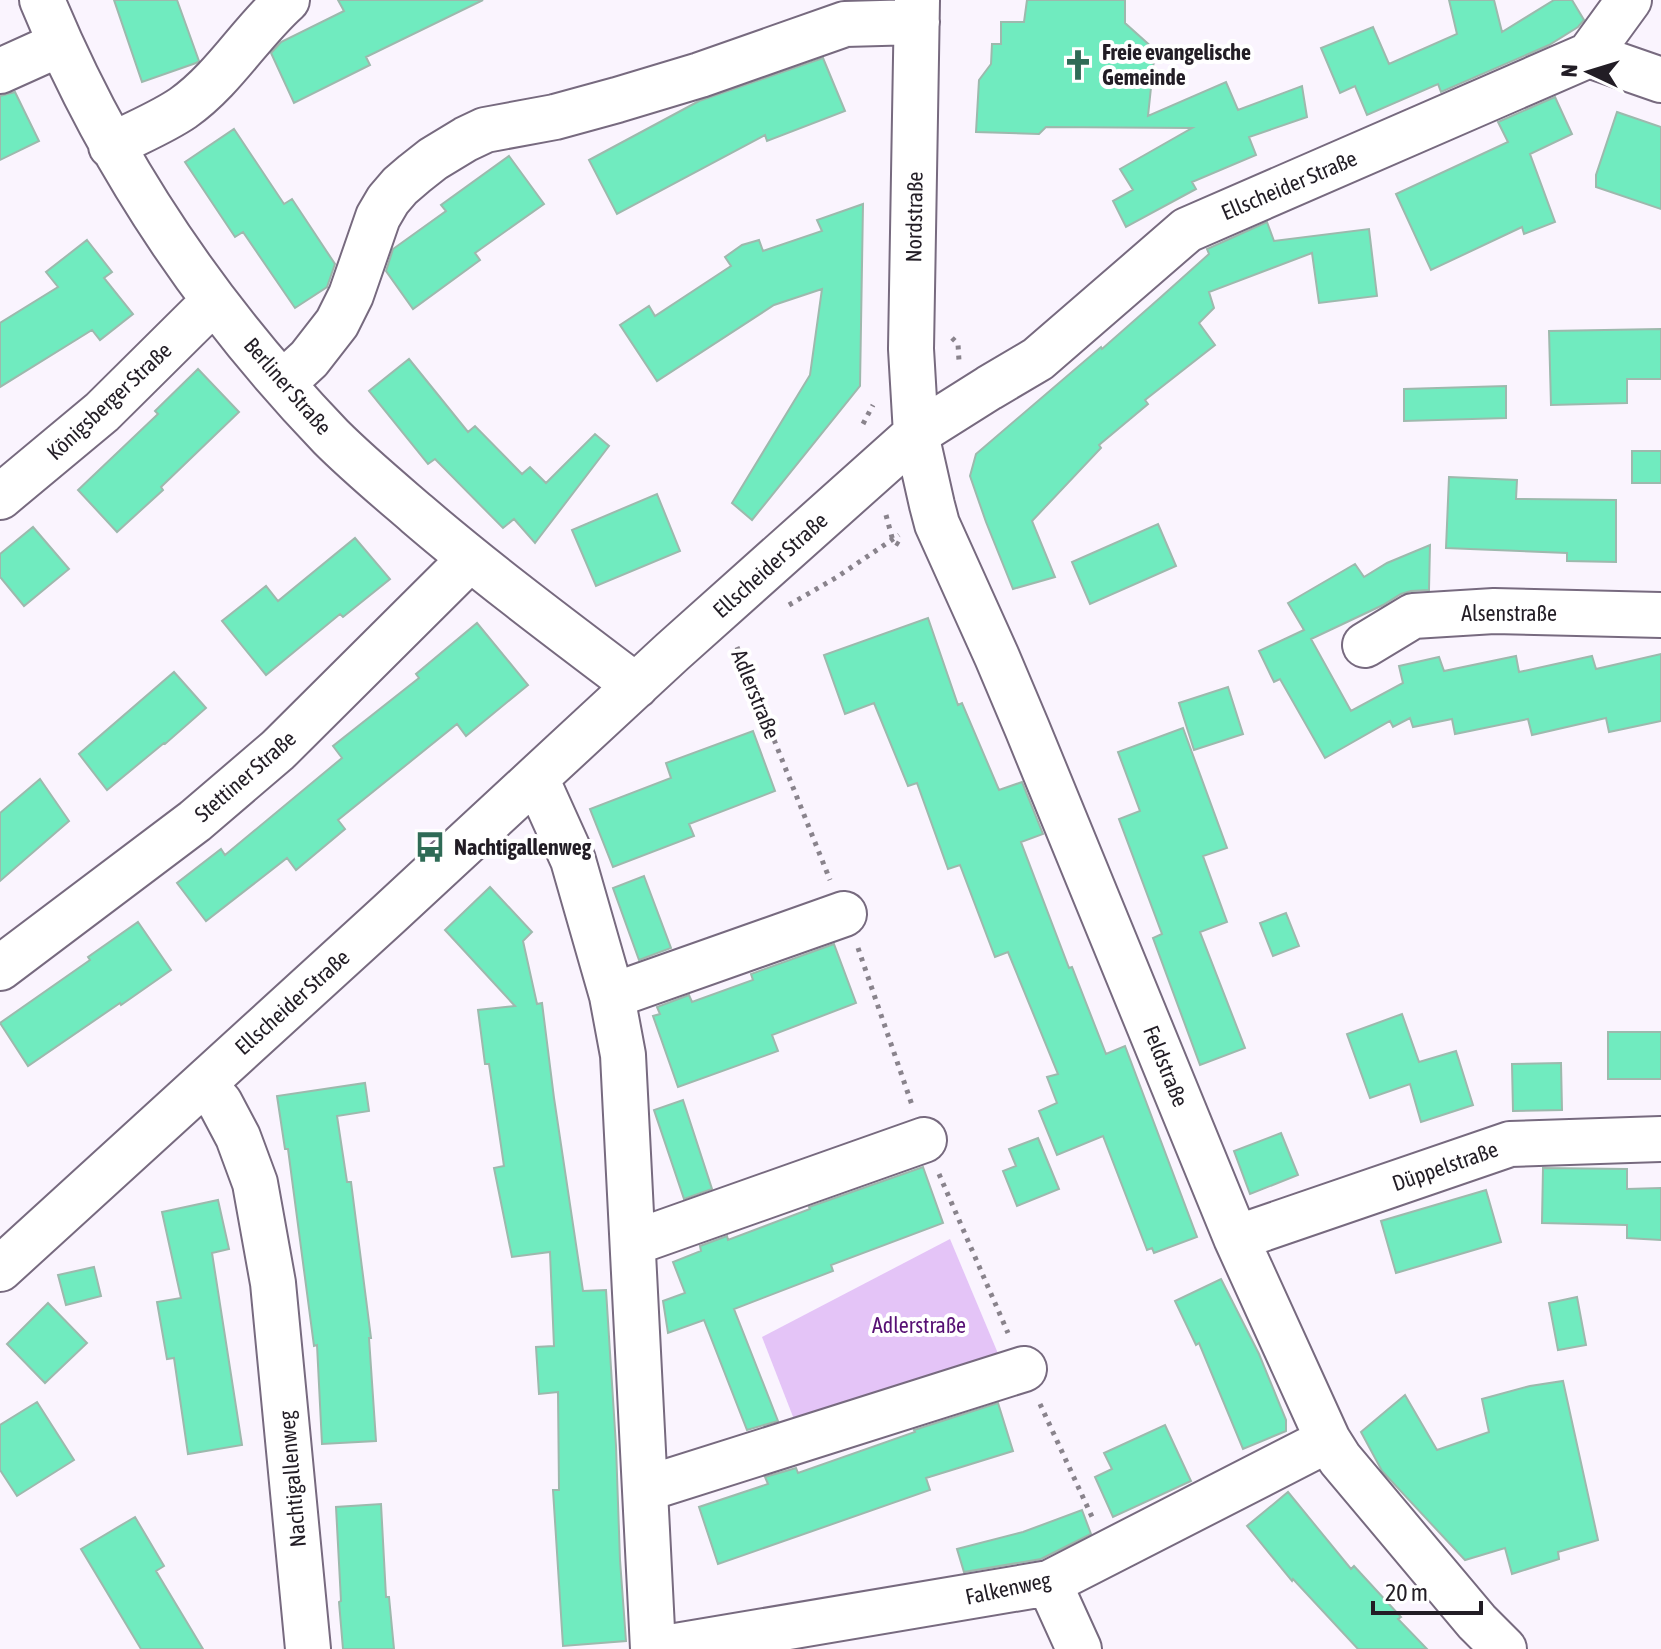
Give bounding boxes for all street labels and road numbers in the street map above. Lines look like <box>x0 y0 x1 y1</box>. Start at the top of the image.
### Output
street label: Ellscheider Straße <box>1217 145 1361 225</box>
street label: Nordstraße <box>900 171 928 263</box>
street label: Berliner Straße <box>239 332 337 440</box>
street label: Königsberger Straße <box>41 337 177 465</box>
street label: Ellscheider Straße <box>708 507 832 623</box>
street label: Alsenstraße <box>1461 600 1557 626</box>
street label: Adlerstraße <box>726 646 786 742</box>
street label: Stettiner Straße <box>189 725 301 827</box>
street label: Ellscheider Straße <box>230 944 354 1060</box>
street label: Feldstraße <box>1138 1022 1194 1110</box>
street label: Düppelstraße <box>1389 1136 1501 1196</box>
street label: Nachtigallenweg <box>273 1409 311 1548</box>
street label: Falkenweg <box>963 1566 1054 1610</box>

